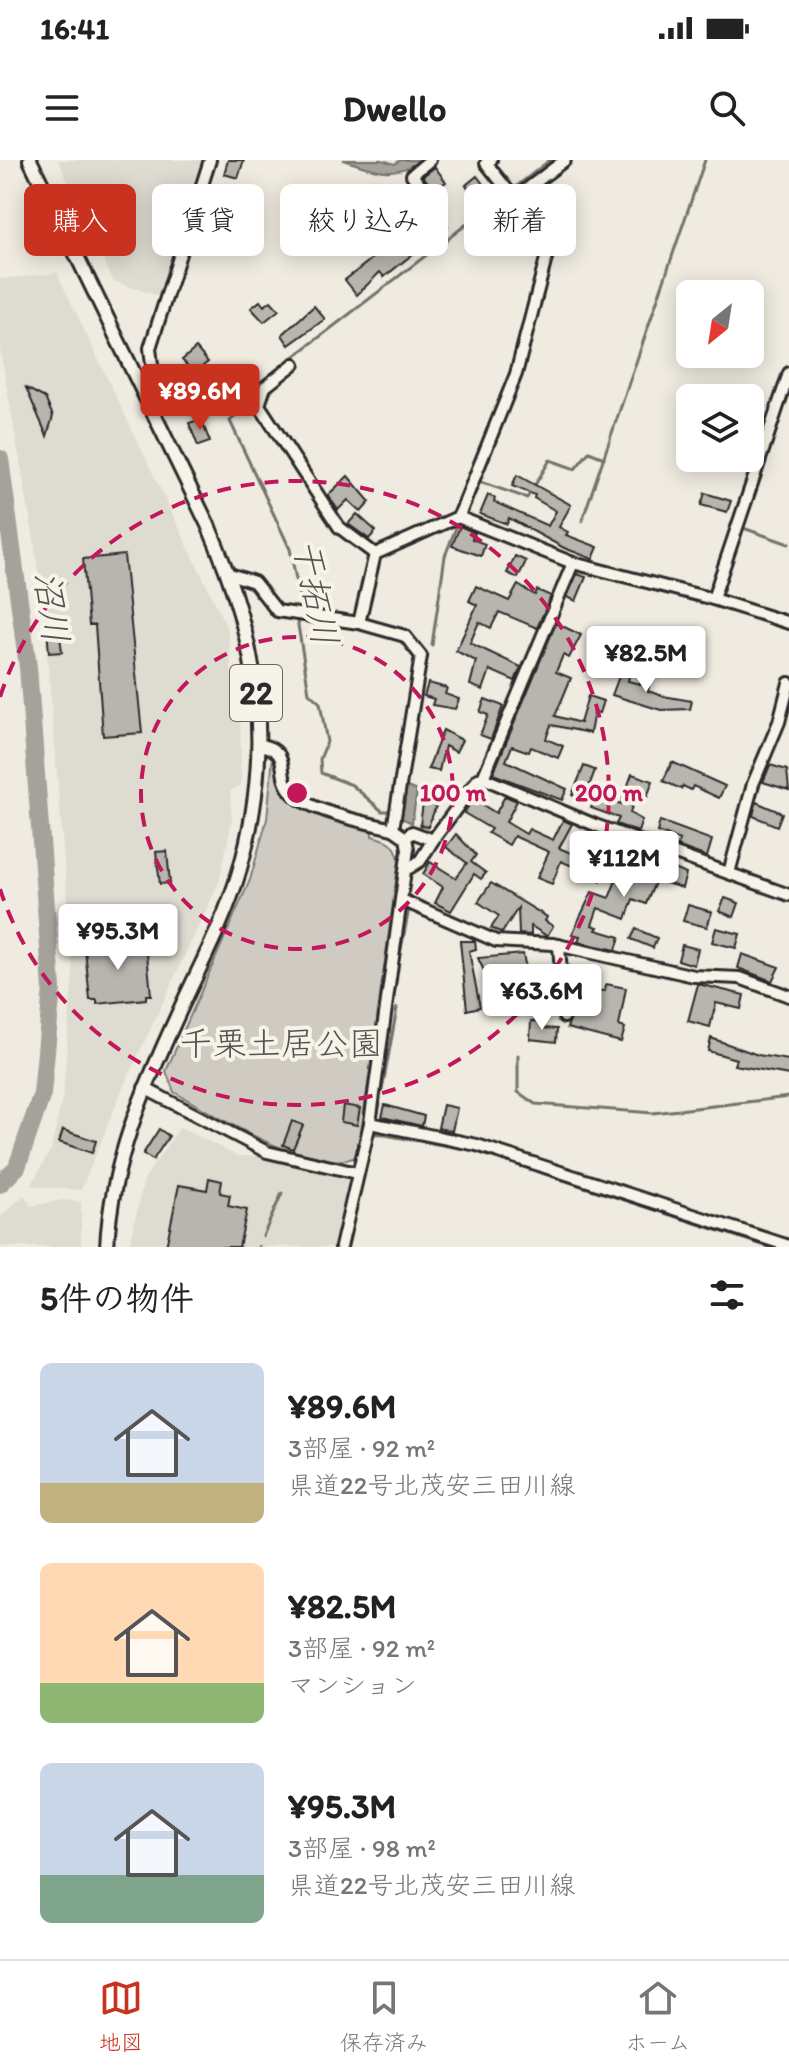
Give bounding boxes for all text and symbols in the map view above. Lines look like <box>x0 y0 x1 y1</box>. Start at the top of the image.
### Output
text: 16:41 <box>40 10 109 47</box>
icon: menu <box>40 86 84 130</box>
icon: search <box>705 86 749 130</box>
text: Dwello <box>342 87 447 130</box>
chip: 購入 <box>24 184 136 256</box>
chip: 賃貸 <box>152 184 264 256</box>
chip: 絞り込み <box>280 184 448 256</box>
chip: 新着 <box>464 184 576 256</box>
north arrow <box>676 280 764 368</box>
map controls <box>676 280 764 472</box>
pin: ¥89.6M <box>135 364 265 432</box>
text: ¥89.6M <box>159 374 242 406</box>
button: layers <box>676 384 764 472</box>
water label: 干拓川 <box>285 535 347 649</box>
water label: 沼川 <box>26 568 78 646</box>
pin: ¥82.5M <box>581 626 711 694</box>
text: ¥82.5M <box>605 636 687 668</box>
road number: 22 <box>230 665 282 721</box>
text: 100 m <box>420 778 487 807</box>
text: 200 m <box>575 778 644 807</box>
centre of rings <box>283 779 311 807</box>
pin: ¥112M <box>568 831 680 899</box>
text: ¥112M <box>588 841 660 873</box>
pin: ¥95.3M <box>53 904 183 972</box>
text: ¥95.3M <box>77 914 159 946</box>
pin: ¥63.6M <box>477 964 607 1032</box>
text: ¥63.6M <box>500 974 584 1006</box>
park label: 千栗土居公園 <box>179 1023 383 1064</box>
icon: filters <box>705 1273 749 1317</box>
text: 5件の物件 <box>40 1278 194 1319</box>
text: ¥89.6M <box>288 1386 397 1427</box>
icon: home <box>104 1395 200 1491</box>
text: 3部屋 · 92 m² <box>288 1432 435 1464</box>
text: 県道22号北茂安三田川線 <box>288 1469 575 1501</box>
text: ¥82.5M <box>288 1586 397 1627</box>
icon: home <box>104 1595 200 1691</box>
text: 3部屋 · 92 m² <box>288 1632 435 1664</box>
text: マンション <box>288 1669 417 1701</box>
text: ¥95.3M <box>288 1786 396 1827</box>
icon: home <box>104 1795 200 1891</box>
text: 3部屋 · 98 m² <box>288 1832 436 1864</box>
text: 県道22号北茂安三田川線 <box>288 1869 575 1901</box>
tab: 地図 <box>99 1976 143 2056</box>
tab: 保存済み <box>340 1976 428 2056</box>
tab: ホーム <box>625 1976 690 2056</box>

